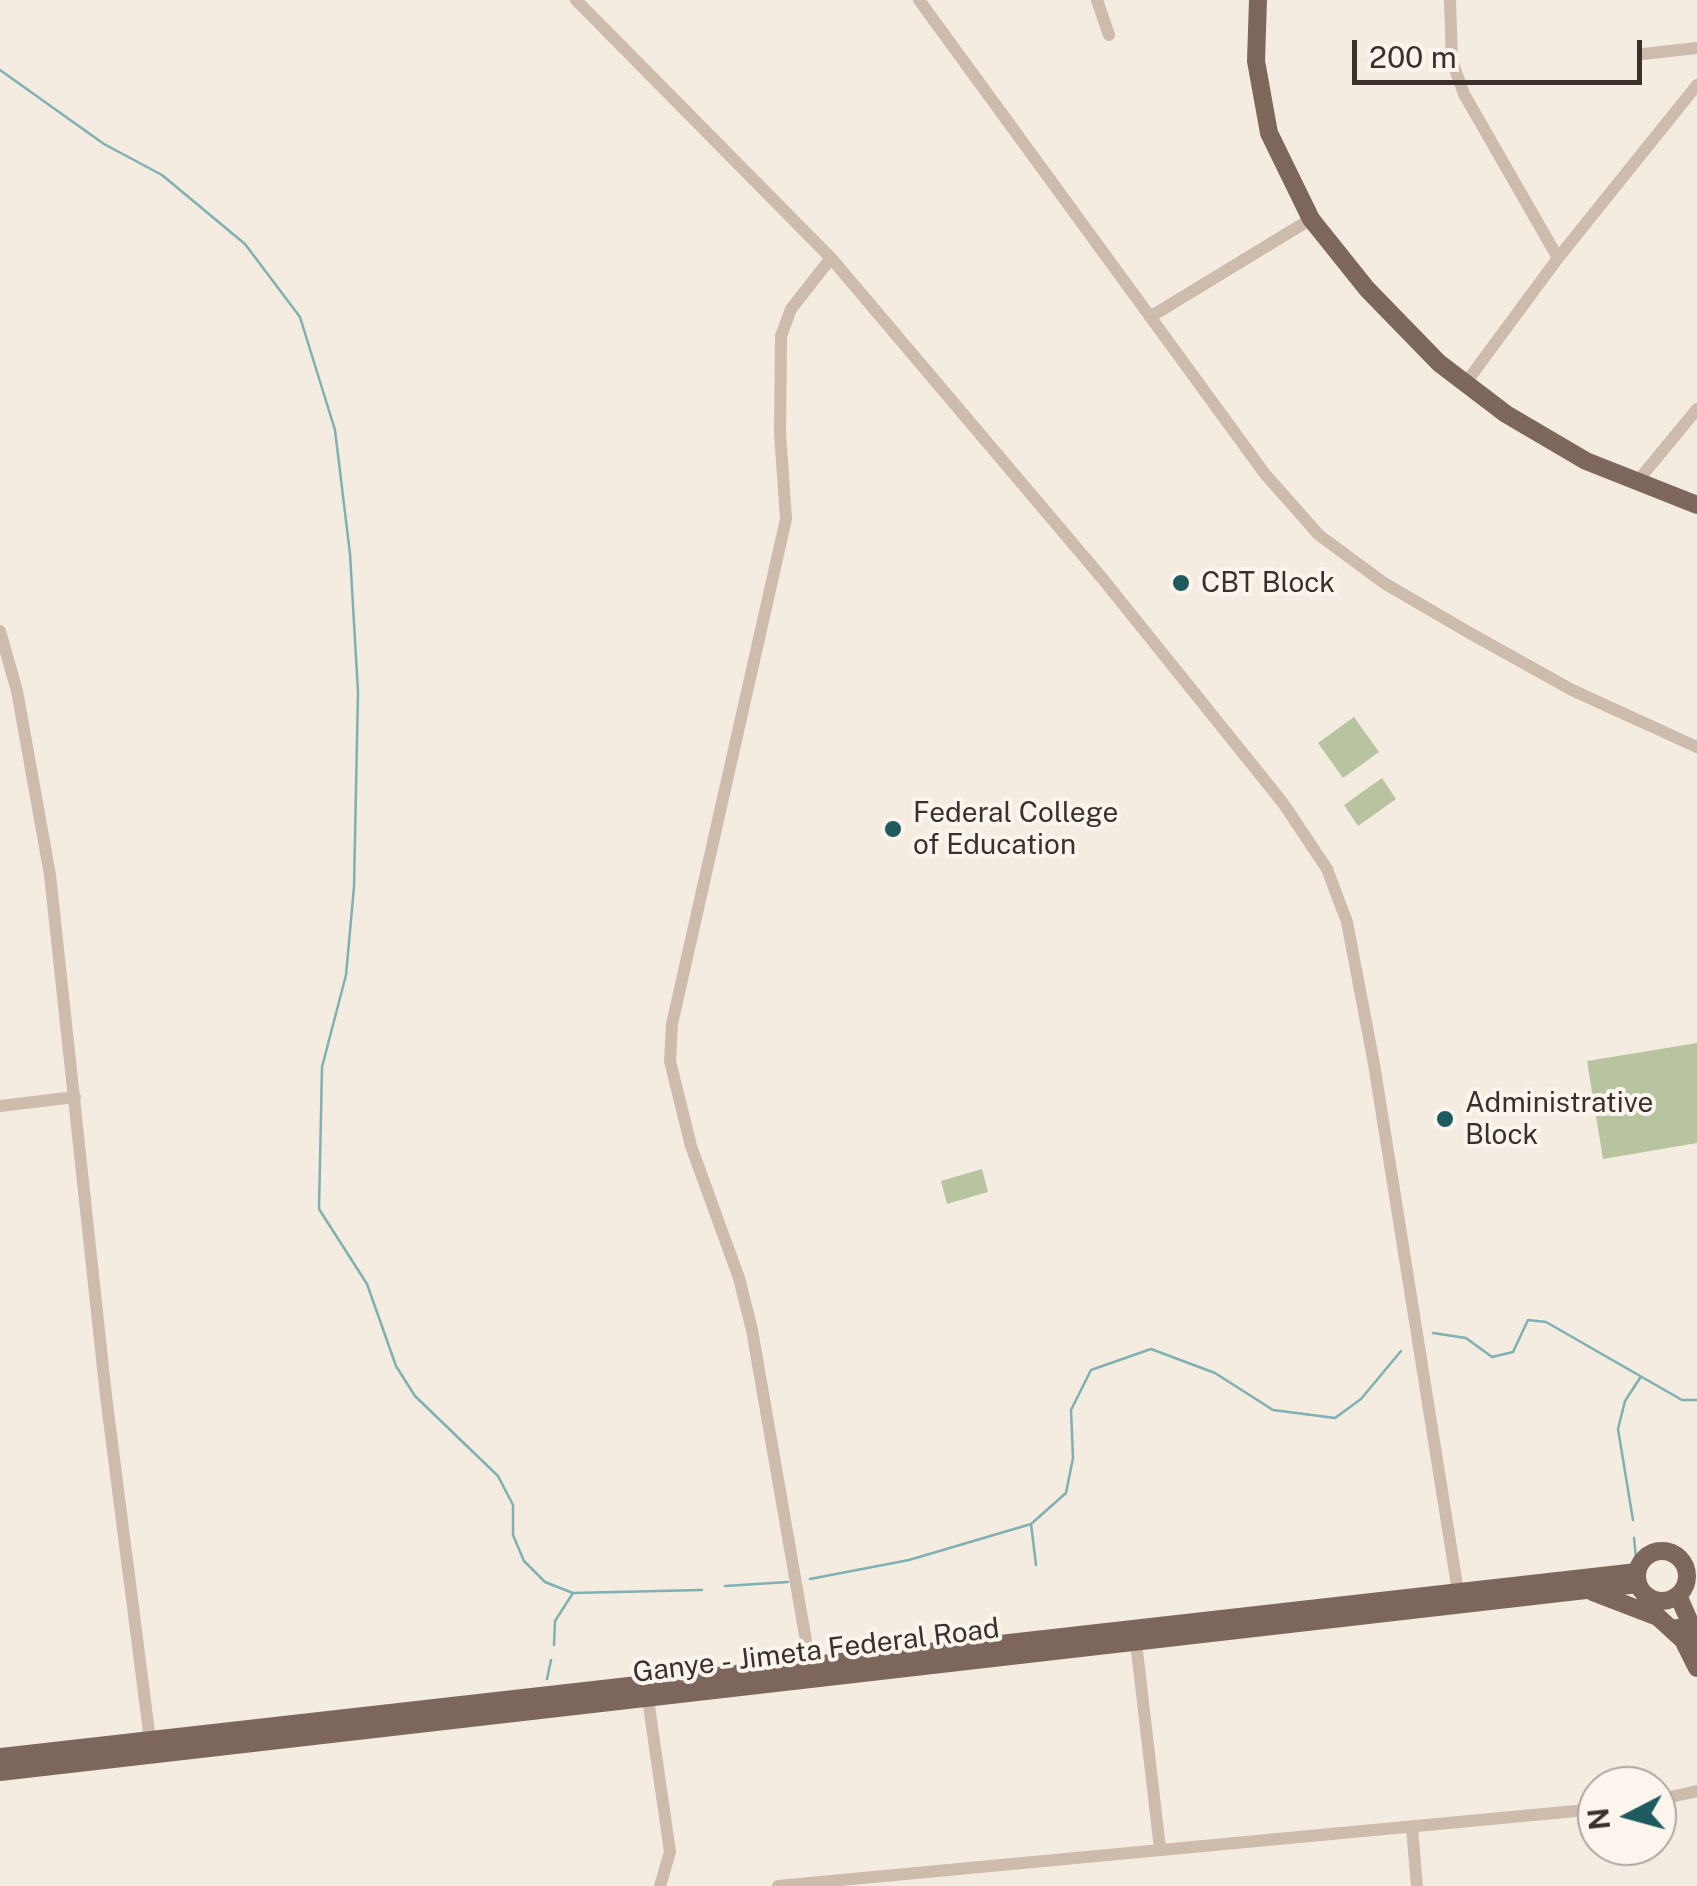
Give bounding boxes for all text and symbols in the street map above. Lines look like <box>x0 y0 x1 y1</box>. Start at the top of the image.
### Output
scale bar <box>1357 20 1647 82</box>
text: 200 m <box>1369 39 1457 75</box>
place label: CBT Block <box>1201 566 1335 600</box>
marker: CBT Block <box>1170 572 1192 594</box>
place label: Federal College of Education <box>913 796 1118 862</box>
marker: Federal College of Education <box>882 818 904 840</box>
place label: Administrative Block <box>1465 1086 1653 1152</box>
marker: Administrative Block <box>1434 1108 1456 1130</box>
street label: Ganye - Jimeta Federal Road <box>631 1612 1001 1690</box>
north arrow <box>1577 1766 1677 1866</box>
text: N <box>1581 1806 1616 1832</box>

